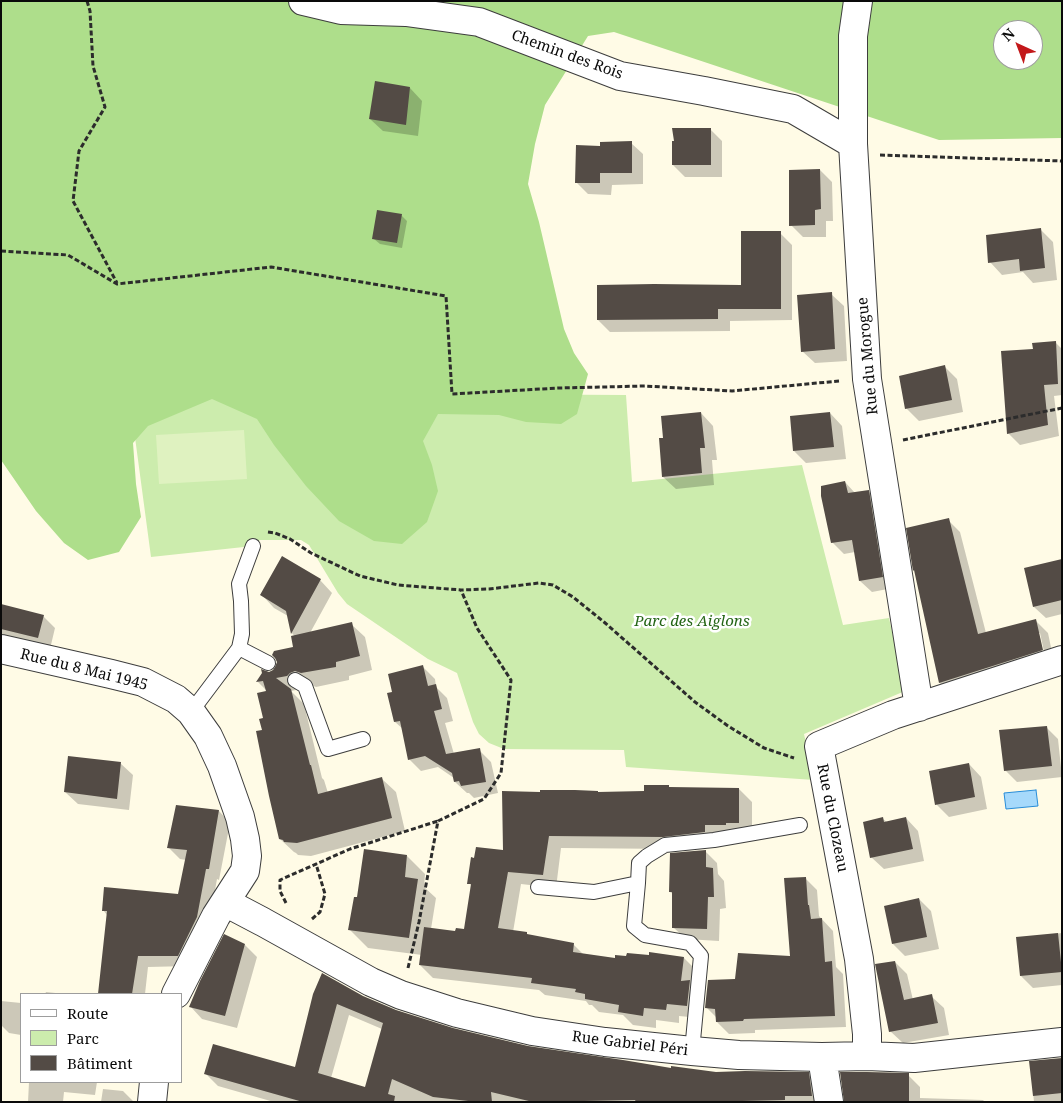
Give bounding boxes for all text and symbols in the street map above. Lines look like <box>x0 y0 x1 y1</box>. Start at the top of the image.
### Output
north arrow <box>993 20 1043 70</box>
text: N <box>998 24 1019 45</box>
street label: Chemin des Rois <box>509 26 625 84</box>
street label: Rue du Morogue <box>854 296 882 416</box>
park label: Parc des Aiglons <box>634 613 750 631</box>
street label: Rue du 8 Mai 1945 <box>18 645 150 695</box>
street label: Rue du Clozeau <box>813 762 851 874</box>
legend <box>20 993 182 1083</box>
text: Route <box>67 1003 108 1023</box>
text: Parc <box>67 1028 99 1048</box>
street label: Rue Gabriel Péri <box>571 1028 689 1060</box>
text: Bâtiment <box>67 1053 133 1073</box>

